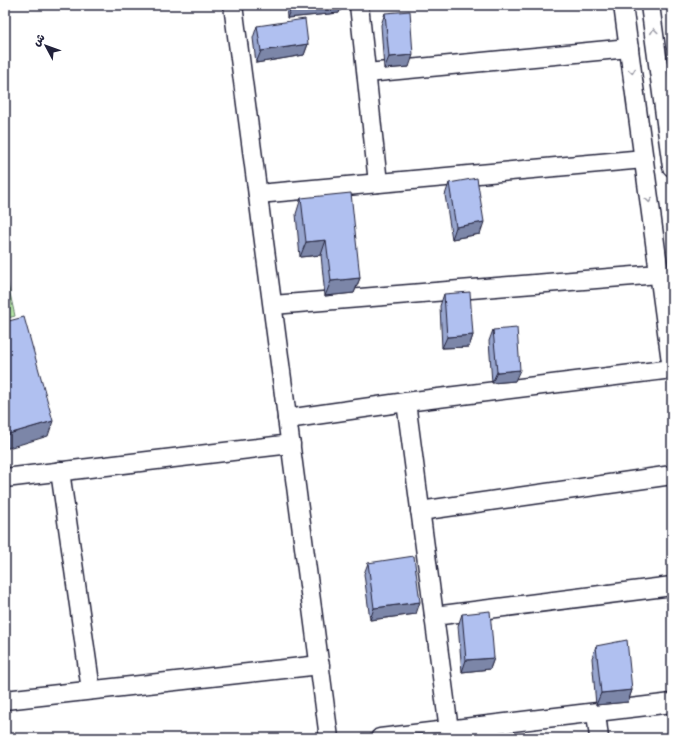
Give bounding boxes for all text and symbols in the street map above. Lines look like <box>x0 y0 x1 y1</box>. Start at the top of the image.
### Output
north arrow <box>26 26 66 66</box>
one-way arrow <box>650 28 659 34</box>
text: ش <box>28 29 48 49</box>
one-way arrow <box>627 68 636 74</box>
one-way arrow <box>644 197 653 203</box>

